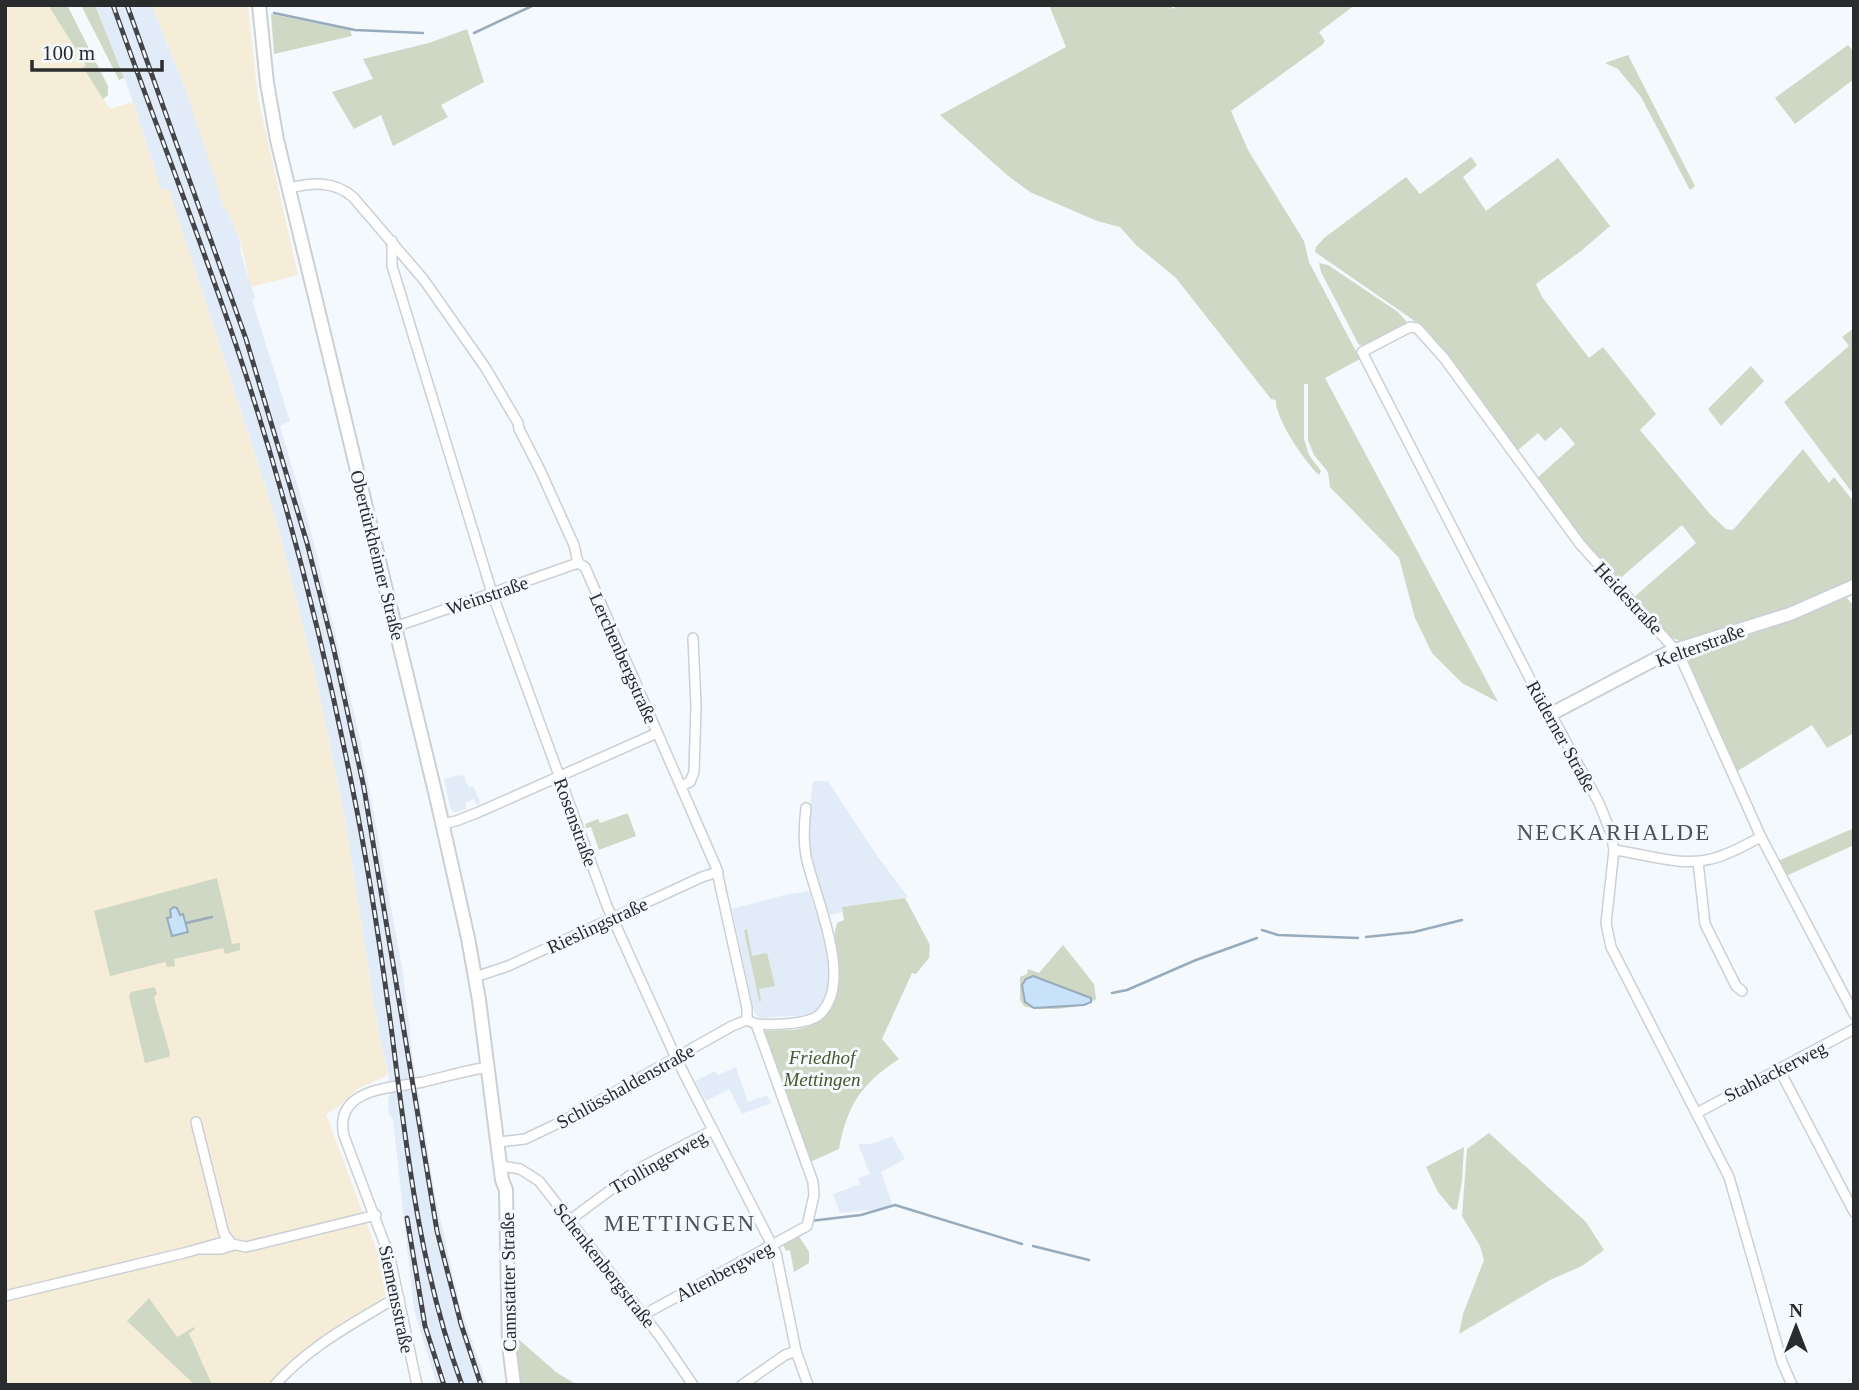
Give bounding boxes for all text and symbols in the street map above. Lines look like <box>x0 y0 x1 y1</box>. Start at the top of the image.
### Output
scale bar <box>32 28 161 72</box>
text: 100 m <box>42 41 95 65</box>
street label: Obertürkheimer Straße <box>346 468 409 642</box>
street label: Heidestraße <box>1590 558 1667 639</box>
street label: Weinstraße <box>444 572 531 619</box>
street label: Lerchenbergstraße <box>585 590 662 727</box>
street label: Kelterstraße <box>1653 620 1747 671</box>
street label: Rüderner Straße <box>1522 677 1601 796</box>
street label: Rosenstraße <box>550 775 601 869</box>
district label: NECKARHALDE <box>1517 820 1711 845</box>
street label: Rieslingstraße <box>544 893 651 958</box>
street label: Stahlackerweg <box>1721 1036 1830 1106</box>
street label: Schlüsshaldenstraße <box>553 1040 698 1133</box>
park label: Friedhof Mettingen <box>782 1047 861 1090</box>
street label: Trollingerweg <box>606 1126 711 1199</box>
street label: Schenkenbergstraße <box>549 1199 660 1332</box>
district label: METTINGEN <box>604 1211 756 1236</box>
street label: Cannstatter Straße <box>497 1212 520 1352</box>
street label: Altenbergweg <box>672 1237 777 1306</box>
street label: Siemensstraße <box>375 1243 418 1355</box>
north arrow <box>1761 1292 1831 1362</box>
text: N <box>1789 1300 1803 1321</box>

